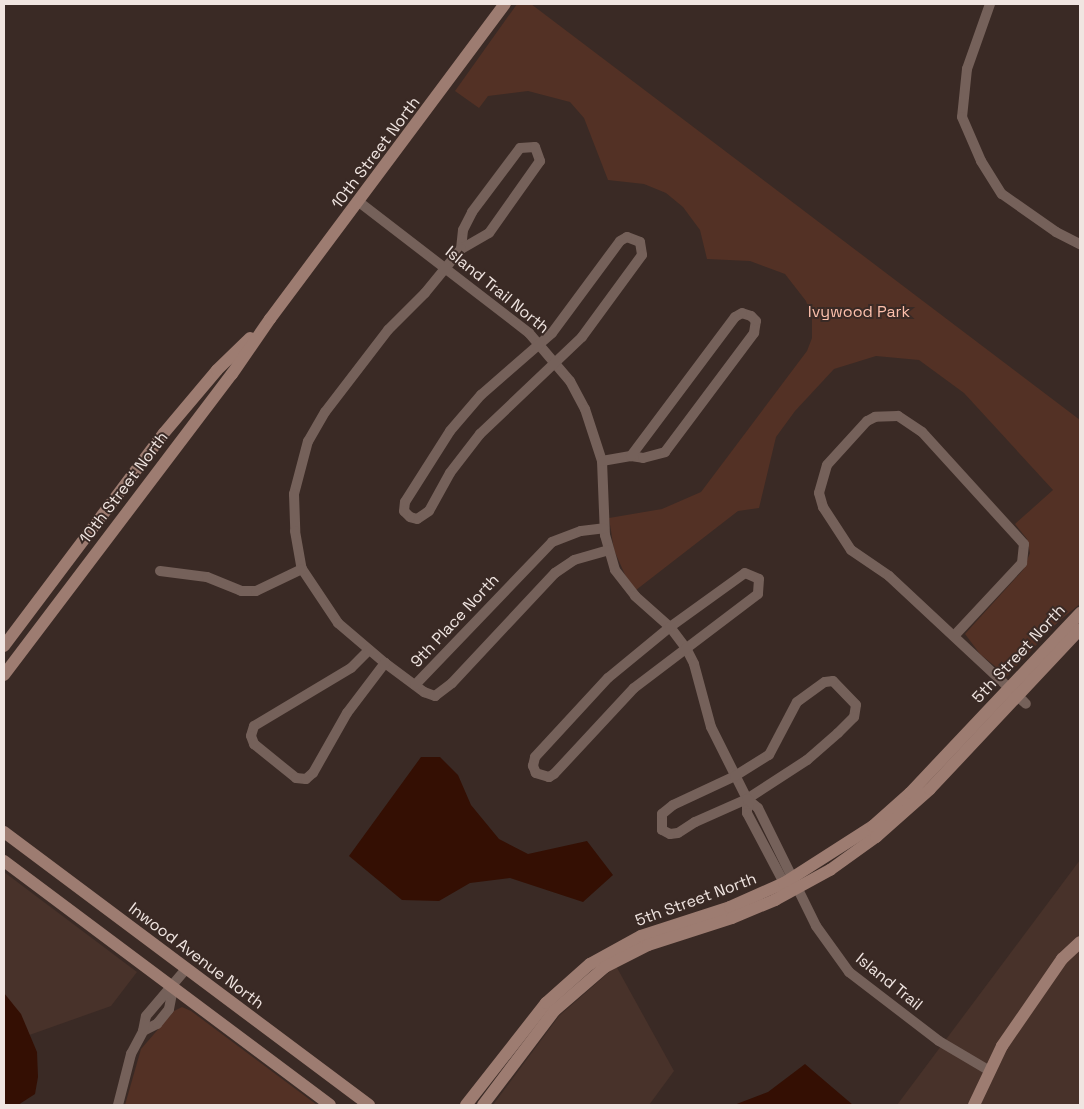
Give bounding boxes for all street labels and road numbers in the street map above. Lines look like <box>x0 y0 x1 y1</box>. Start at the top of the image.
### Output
street label: 10th Street North <box>328 93 424 213</box>
street label: Island Trail North <box>441 242 553 338</box>
street label: 10th Street North <box>76 428 172 548</box>
street label: 9th Place North <box>407 570 503 672</box>
street label: 5th Street North <box>968 601 1070 707</box>
street label: 5th Street North <box>633 869 759 931</box>
street label: Inwood Avenue North <box>124 899 268 1013</box>
street label: Island Trail <box>852 949 926 1015</box>

